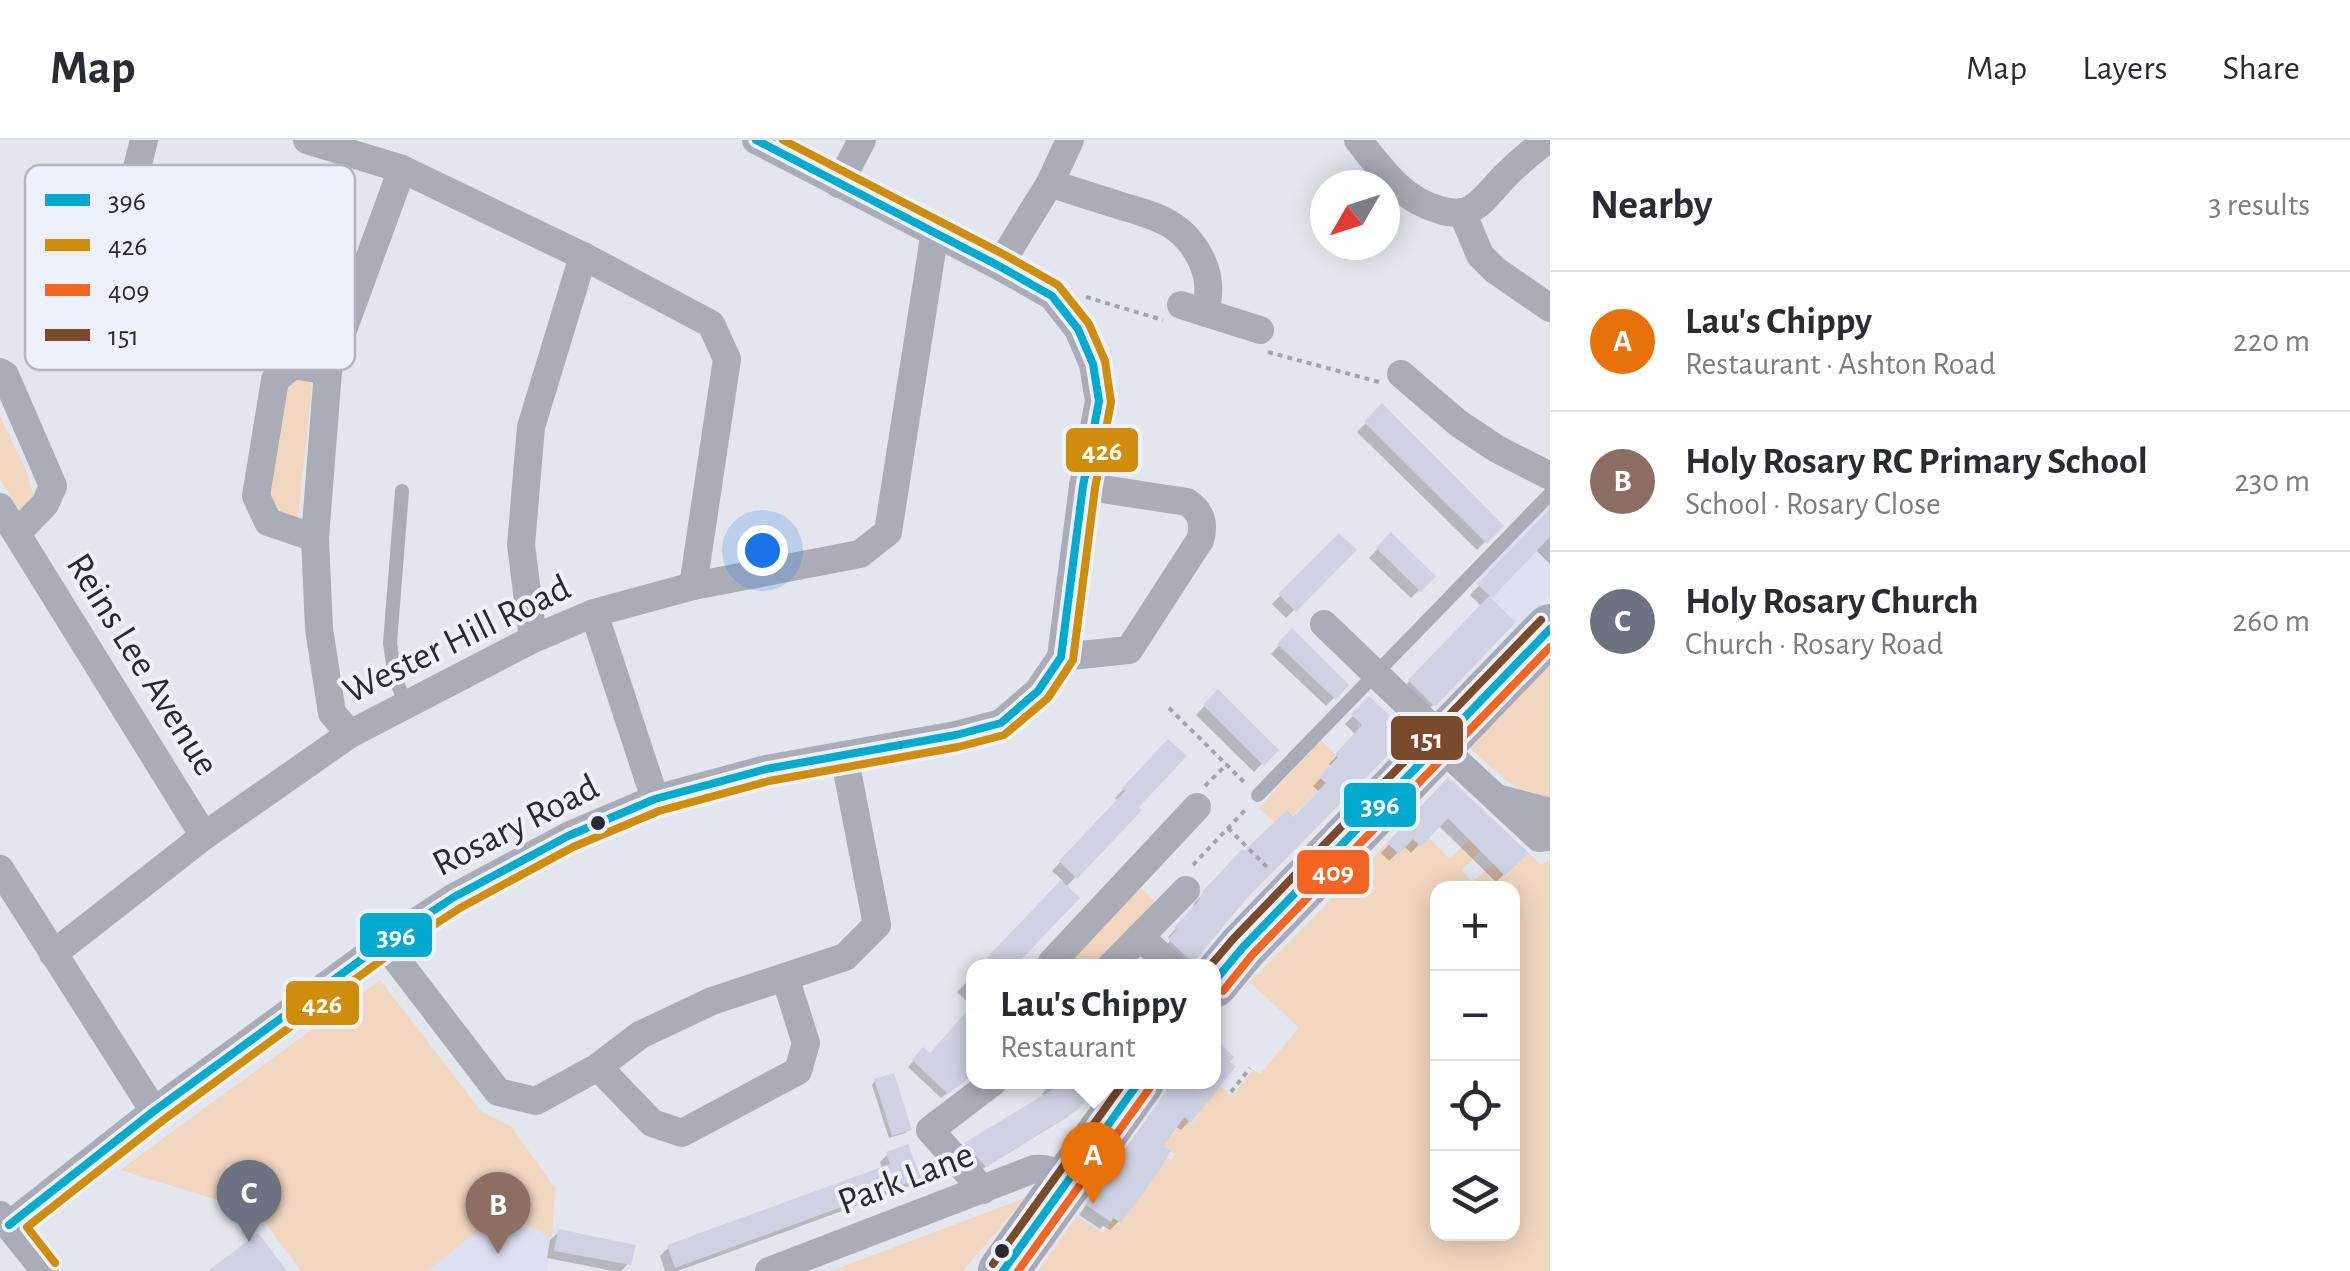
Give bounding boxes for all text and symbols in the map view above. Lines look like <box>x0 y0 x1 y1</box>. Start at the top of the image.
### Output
text: Map <box>50 45 136 93</box>
text: Map <box>1966 51 2027 86</box>
text: Layers <box>2082 51 2167 86</box>
text: Share <box>2222 51 2300 86</box>
legend <box>25 165 355 370</box>
north arrow <box>1310 170 1400 260</box>
text: Nearby <box>1590 184 1713 226</box>
text: 396 <box>108 188 146 216</box>
text: 3 results <box>2208 189 2310 221</box>
text: 426 <box>108 233 147 261</box>
text: 409 <box>108 278 149 306</box>
text: Lau's Chippy <box>1685 303 1872 341</box>
text: 151 <box>108 323 139 351</box>
text: A <box>1613 325 1632 357</box>
text: 220 m <box>2233 325 2310 357</box>
text: Restaurant · Ashton Road <box>1685 348 1996 380</box>
line badge: 426 <box>1064 426 1140 474</box>
text: 426 <box>1082 438 1122 466</box>
text: Holy Rosary RC Primary School <box>1685 443 2148 481</box>
text: B <box>1613 465 1632 497</box>
text: 230 m <box>2234 465 2310 497</box>
text: School · Rosary Close <box>1685 488 1941 520</box>
your location <box>737 525 788 576</box>
street label: Reins Lee Avenue <box>59 547 225 783</box>
street label: Wester Hill Road <box>338 569 576 711</box>
text: Holy Rosary Church <box>1685 583 1979 621</box>
text: C <box>1614 605 1631 637</box>
text: 260 m <box>2233 605 2310 637</box>
text: Church · Rosary Road <box>1685 628 1943 660</box>
line badge: 151 <box>1389 714 1465 762</box>
text: 151 <box>1411 726 1443 754</box>
street label: Rosary Road <box>427 768 605 884</box>
line badge: 396 <box>1342 781 1418 829</box>
text: 396 <box>1360 792 1400 820</box>
unlabelled marker <box>588 813 608 833</box>
line badge: 409 <box>1295 848 1371 896</box>
text: 409 <box>1312 859 1354 887</box>
map controls <box>1430 881 1520 1241</box>
button: + <box>1430 881 1520 971</box>
line badge: 396 <box>358 911 434 959</box>
text: 396 <box>376 923 416 951</box>
popup <box>966 959 1221 1089</box>
button: − <box>1430 971 1520 1061</box>
line badge: 426 <box>284 979 361 1027</box>
text: Lau's Chippy <box>1000 986 1187 1024</box>
text: 426 <box>302 991 342 1019</box>
text: Restaurant <box>1000 1031 1135 1063</box>
button: locate <box>1430 1061 1520 1151</box>
pin: A <box>1060 1122 1126 1204</box>
street label: Park Lane <box>833 1136 979 1222</box>
button: layers <box>1430 1151 1520 1241</box>
pin: C <box>216 1160 282 1242</box>
pin: B <box>466 1172 530 1254</box>
unlabelled marker <box>992 1241 1012 1261</box>

